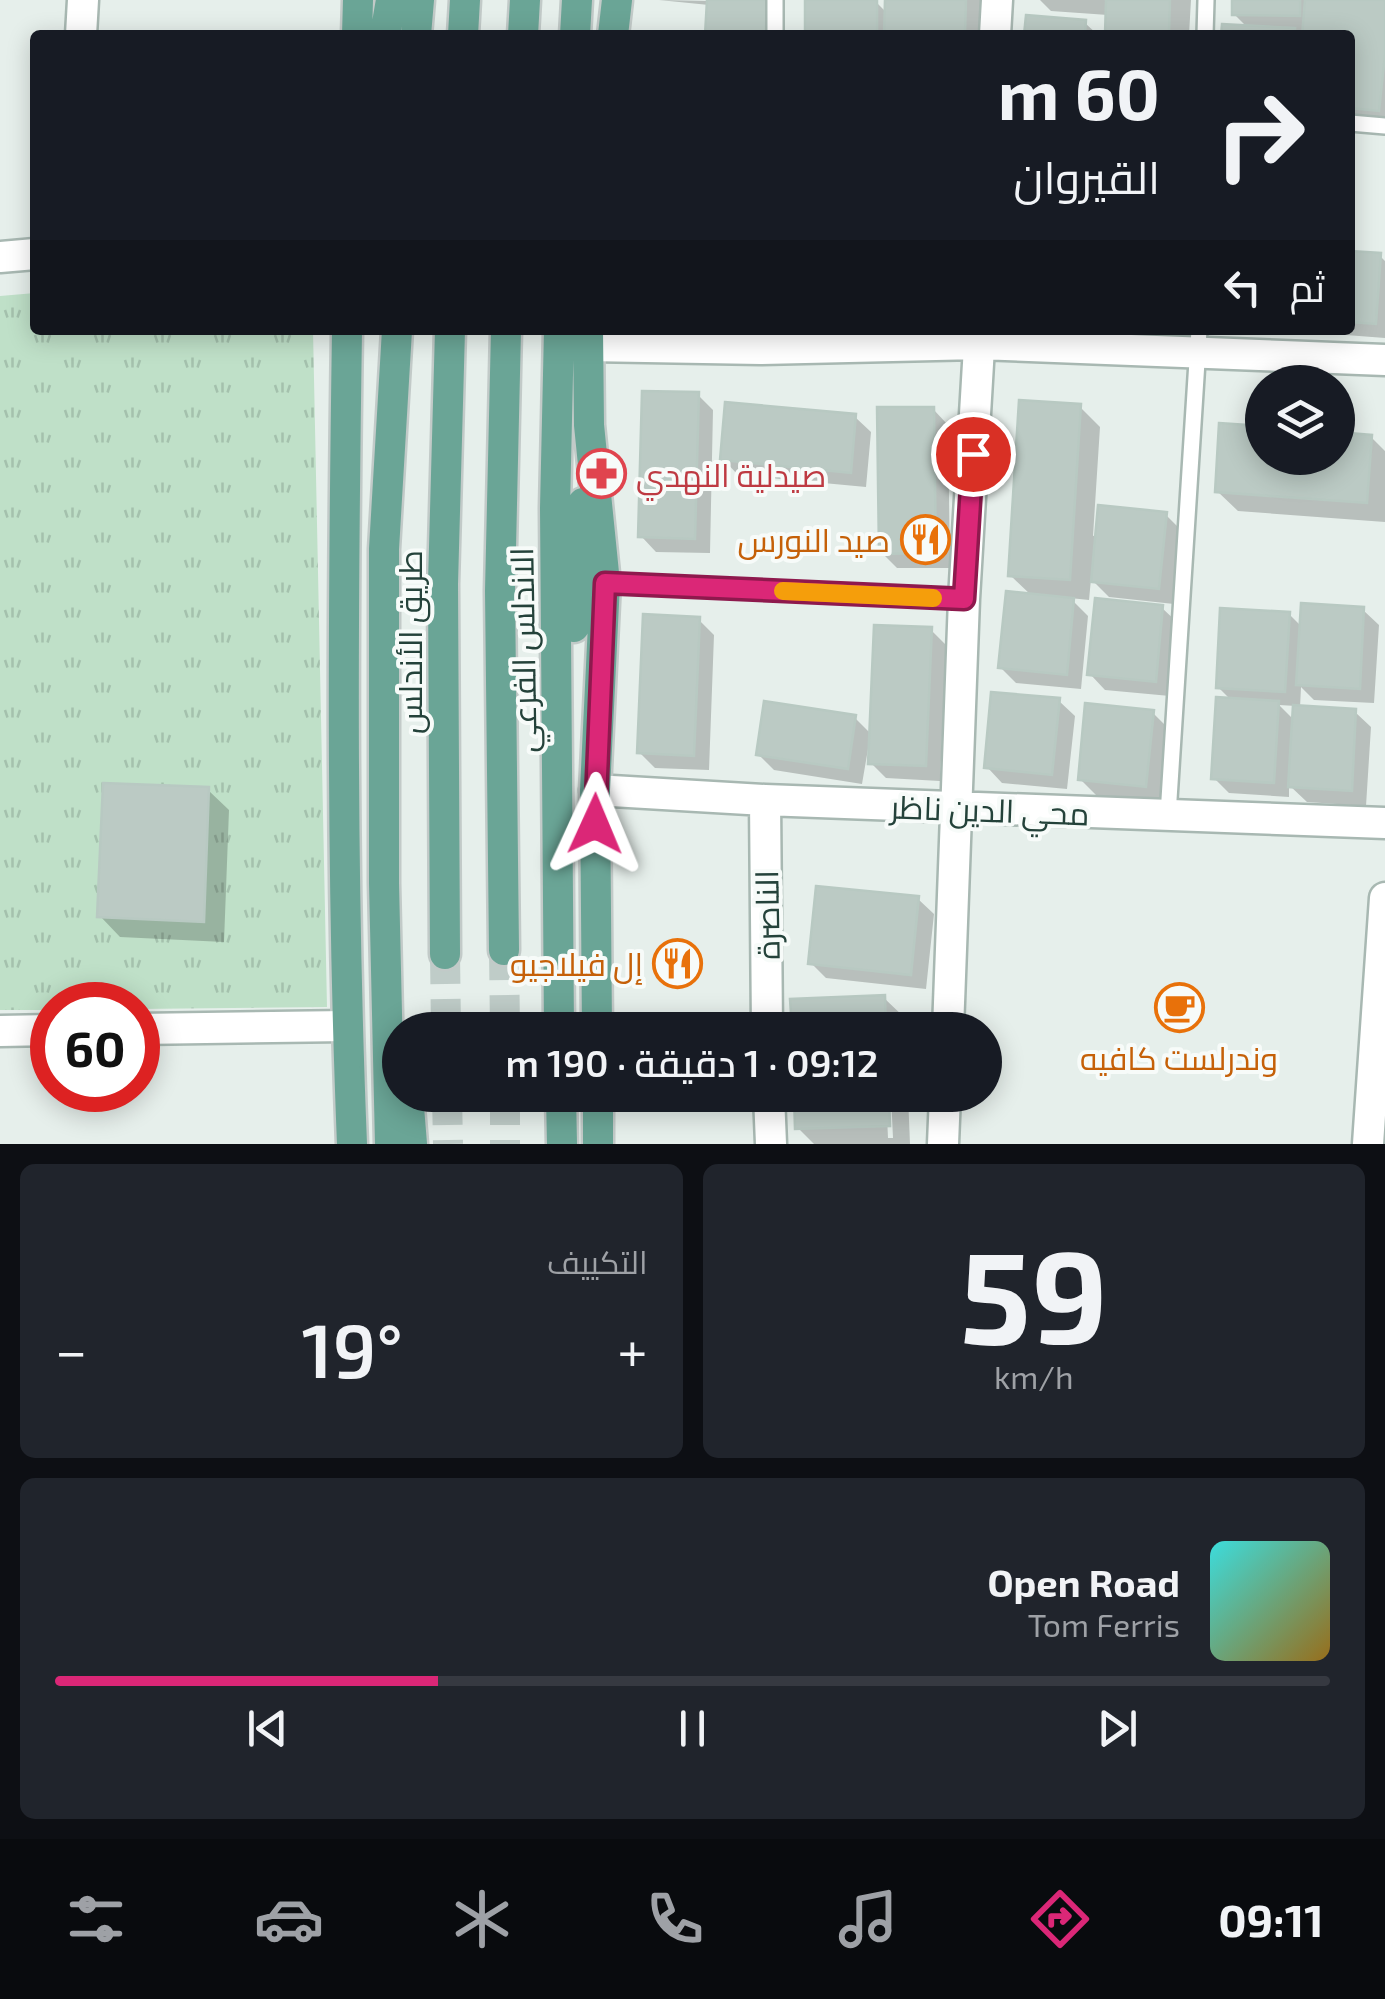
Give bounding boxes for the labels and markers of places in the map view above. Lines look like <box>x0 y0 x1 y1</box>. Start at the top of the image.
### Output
pin <box>931 412 1016 497</box>
pharmacy icon: صيدلية النهدي <box>575 448 627 500</box>
place label: صيدلية النهدي <box>636 455 826 501</box>
restaurant icon: صيد النورس <box>899 513 951 565</box>
place label: صيد النورس <box>738 520 890 560</box>
restaurant icon: إل فيلاجيو <box>652 937 704 989</box>
place label: إل فيلاجيو <box>510 944 643 985</box>
cafe icon: وندرلست كافيه <box>1153 981 1205 1033</box>
place label: وندرلست كافيه <box>1080 1038 1278 1077</box>

